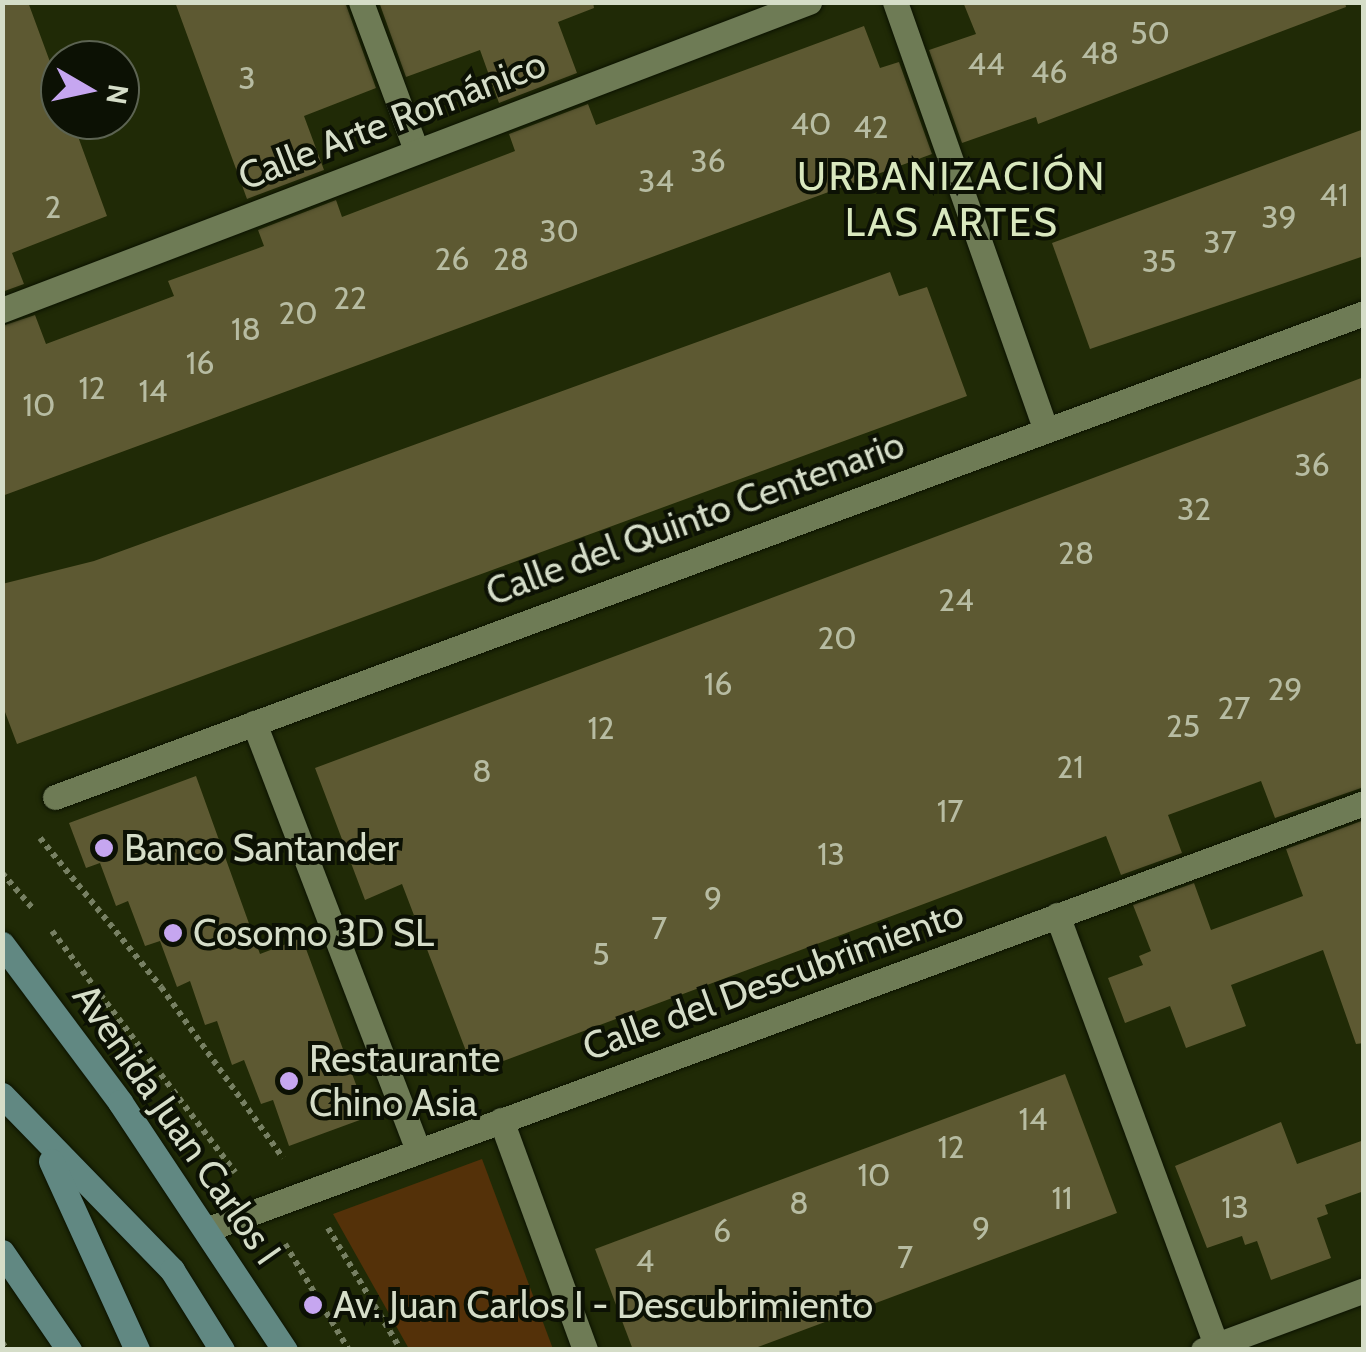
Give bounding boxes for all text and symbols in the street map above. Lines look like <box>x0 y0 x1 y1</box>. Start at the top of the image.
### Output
house number: 50 <box>1130 14 1170 52</box>
house number: 48 <box>1081 34 1119 72</box>
north arrow <box>40 40 140 140</box>
street label: Calle Arte Románico <box>232 40 552 200</box>
house number: 44 <box>968 45 1004 83</box>
house number: 46 <box>1031 53 1067 91</box>
house number: 3 <box>238 59 256 97</box>
text: N <box>99 82 136 107</box>
house number: 40 <box>791 105 831 143</box>
house number: 42 <box>853 108 889 146</box>
house number: 36 <box>690 142 726 180</box>
district label: URBANIZACIÓN LAS ARTES <box>797 152 1107 246</box>
house number: 34 <box>638 162 674 200</box>
house number: 41 <box>1320 176 1348 214</box>
house number: 2 <box>45 188 61 226</box>
house number: 39 <box>1261 198 1297 236</box>
house number: 30 <box>539 212 579 250</box>
house number: 37 <box>1203 223 1237 261</box>
house number: 26 <box>435 240 469 278</box>
house number: 28 <box>493 240 529 278</box>
house number: 35 <box>1142 242 1176 280</box>
house number: 22 <box>333 279 367 317</box>
house number: 20 <box>278 294 318 332</box>
house number: 18 <box>231 310 261 348</box>
house number: 16 <box>186 344 214 382</box>
house number: 12 <box>78 369 106 407</box>
house number: 14 <box>139 372 167 410</box>
house number: 10 <box>23 386 55 424</box>
street label: Calle del Quinto Centenario <box>480 421 910 615</box>
house number: 36 <box>1294 446 1330 484</box>
house number: 32 <box>1177 490 1211 528</box>
house number: 28 <box>1058 534 1094 572</box>
house number: 24 <box>938 581 974 619</box>
house number: 20 <box>817 619 857 657</box>
house number: 16 <box>704 665 732 703</box>
house number: 29 <box>1268 670 1302 708</box>
house number: 27 <box>1218 689 1250 727</box>
house number: 25 <box>1166 707 1200 745</box>
house number: 12 <box>587 709 615 747</box>
house number: 21 <box>1056 748 1084 786</box>
house number: 8 <box>472 752 492 790</box>
house number: 17 <box>937 792 963 830</box>
place label: Banco Santander <box>124 825 399 871</box>
house number: 13 <box>817 835 845 873</box>
marker: Banco Santander <box>93 837 115 859</box>
house number: 9 <box>704 879 722 917</box>
street label: Calle del Descubrimiento <box>576 890 970 1070</box>
house number: 7 <box>651 909 667 947</box>
place label: Cosomo 3D SL <box>193 910 434 956</box>
marker: Cosomo 3D SL <box>162 922 184 944</box>
house number: 5 <box>592 935 610 973</box>
street label: Avenida Juan Carlos I <box>63 975 291 1273</box>
place label: Restaurante Chino Asia <box>309 1036 500 1126</box>
marker: Restaurante Chino Asia <box>278 1070 300 1092</box>
house number: 14 <box>1019 1100 1047 1138</box>
house number: 12 <box>937 1128 965 1166</box>
house number: 10 <box>858 1156 890 1194</box>
house number: 11 <box>1052 1179 1072 1217</box>
house number: 8 <box>789 1184 809 1222</box>
house number: 13 <box>1221 1188 1249 1226</box>
house number: 9 <box>972 1209 990 1247</box>
house number: 6 <box>713 1212 731 1250</box>
house number: 7 <box>897 1238 913 1276</box>
house number: 4 <box>636 1242 654 1280</box>
place label: Av. Juan Carlos I - Descubrimiento <box>333 1282 873 1328</box>
marker: Av. Juan Carlos I - Descubrimiento <box>302 1294 324 1316</box>

